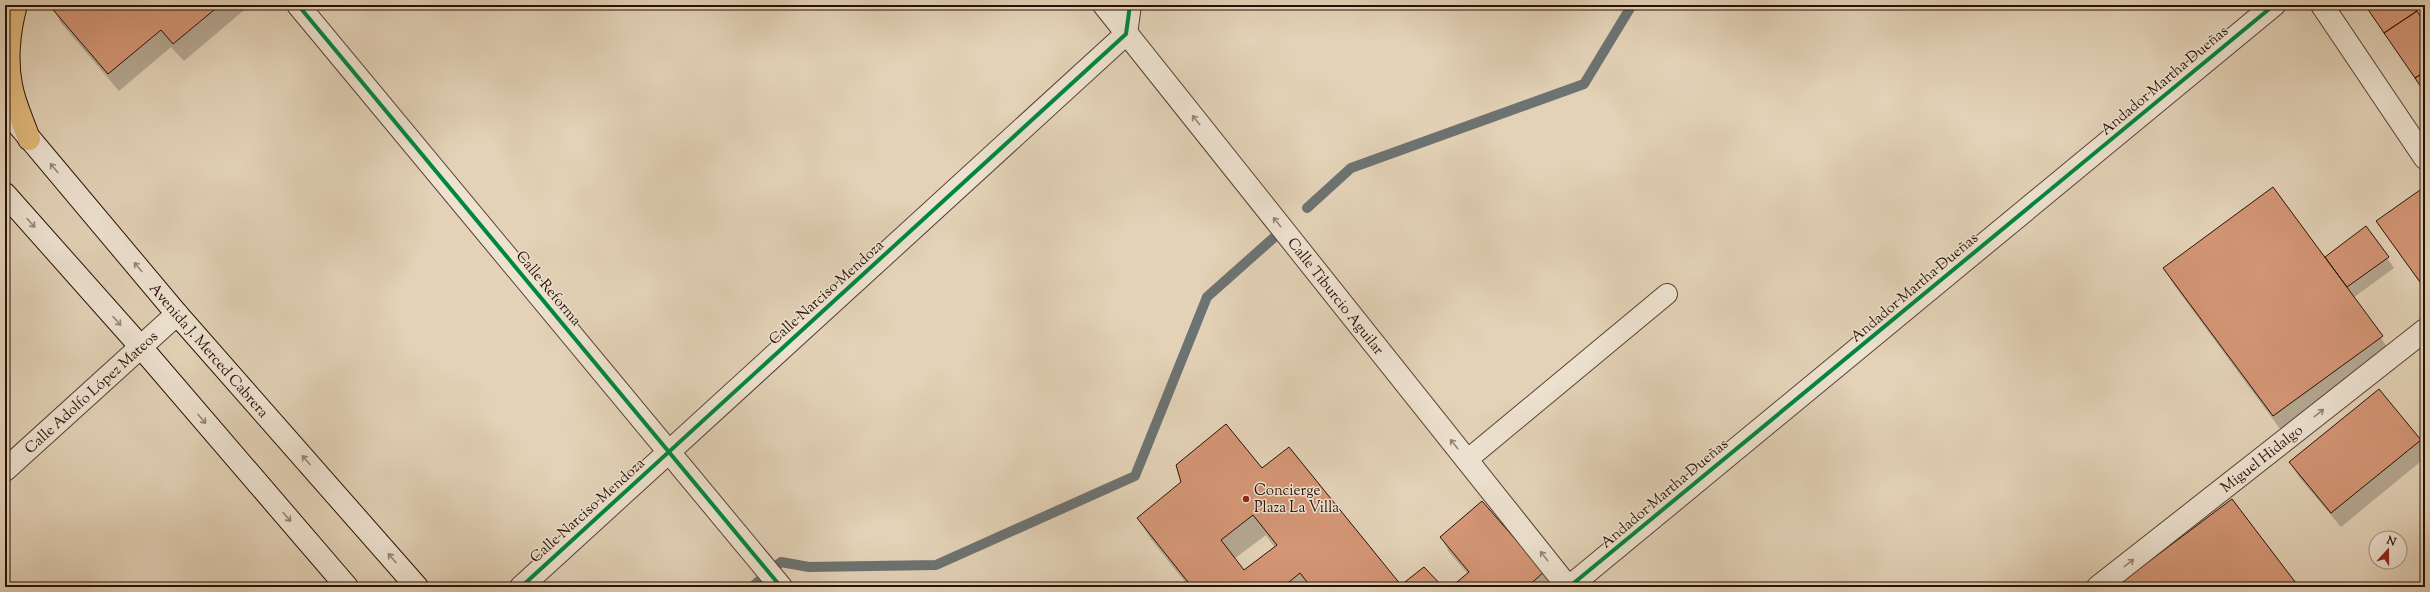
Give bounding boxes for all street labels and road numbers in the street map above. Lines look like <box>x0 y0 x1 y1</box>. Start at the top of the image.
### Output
street label: Andador Martha Dueñas <box>2097 21 2233 141</box>
street label: Andador Martha Dueñas <box>1847 228 1983 348</box>
street label: Calle Tiburcio Aguilar <box>1281 234 1388 360</box>
street label: Calle Narciso Mendoza <box>765 236 889 350</box>
street label: Calle Reforma <box>510 247 586 331</box>
street label: Avenida J. Merced Cabrera <box>143 279 273 423</box>
street label: Calle Adolfo López Mateos <box>21 327 163 459</box>
street label: Miguel Hidalgo <box>2217 421 2308 499</box>
street label: Andador Martha Dueñas <box>1597 434 1733 554</box>
street label: Calle Narciso Mendoza <box>526 454 650 568</box>

